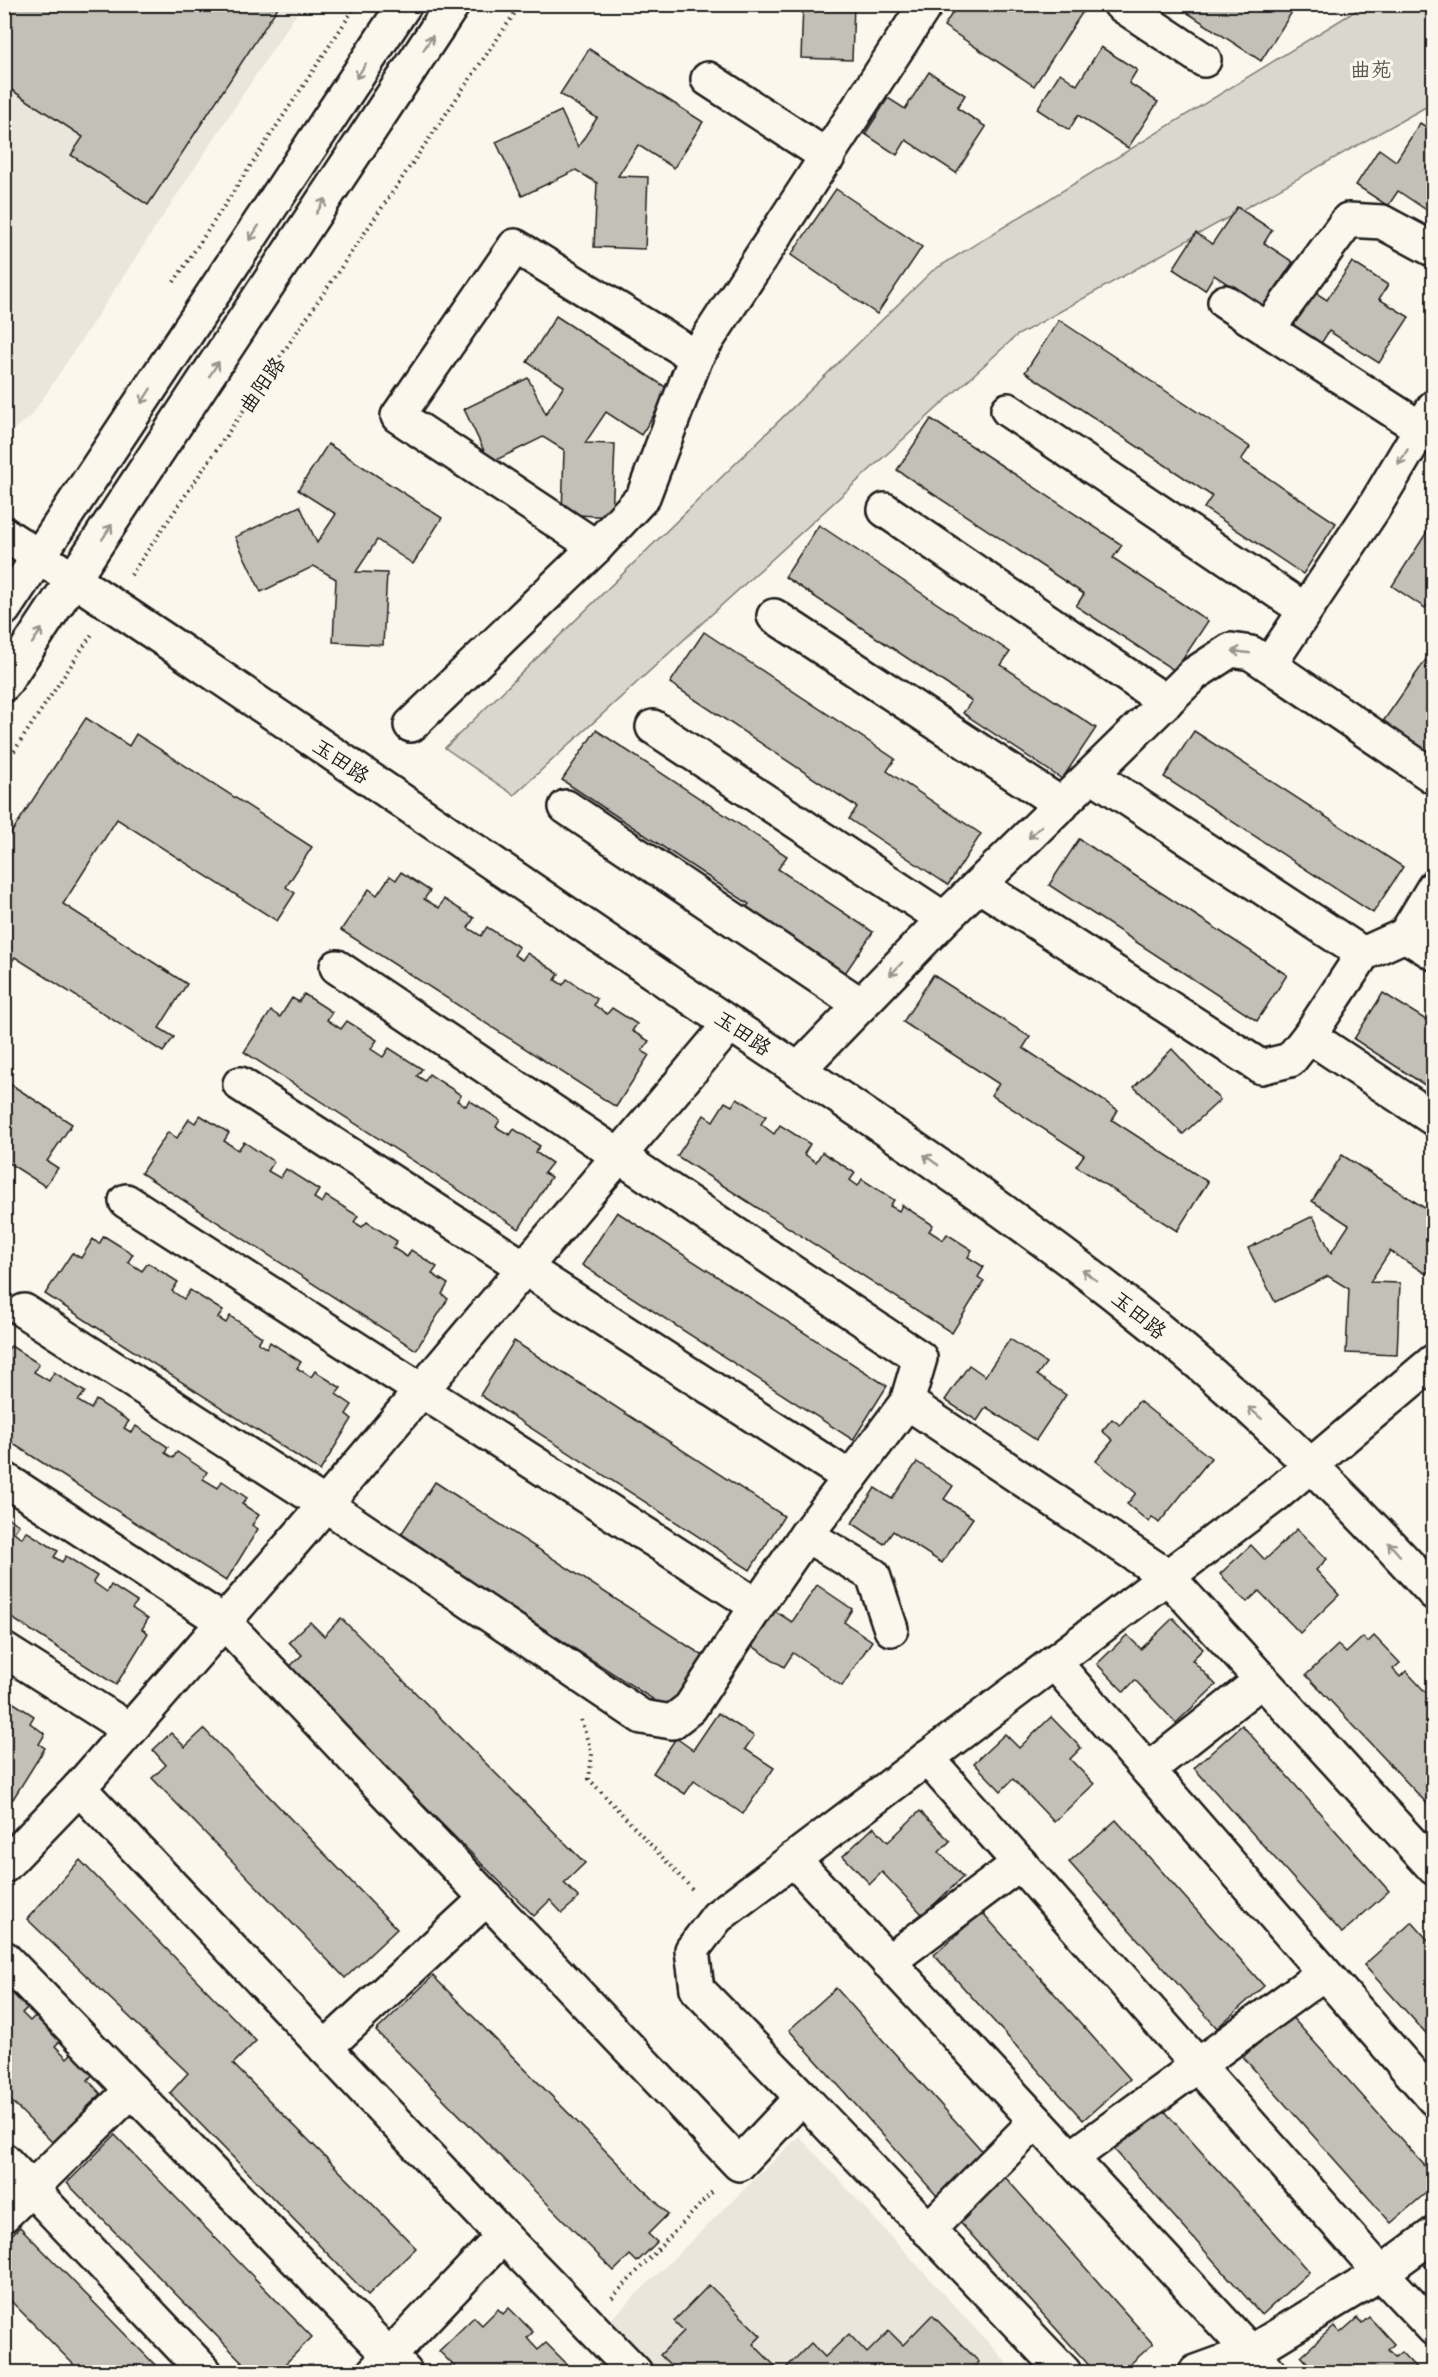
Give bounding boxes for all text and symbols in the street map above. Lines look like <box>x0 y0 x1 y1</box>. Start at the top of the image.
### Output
one-way arrow <box>422 35 434 52</box>
park label: 曲苑 <box>1350 58 1392 82</box>
one-way arrow <box>355 62 367 79</box>
one-way arrow <box>315 198 327 215</box>
one-way arrow <box>247 225 260 242</box>
street label: 曲阳路 <box>234 352 290 418</box>
one-way arrow <box>208 361 220 378</box>
one-way arrow <box>140 387 152 404</box>
one-way arrow <box>1397 448 1409 465</box>
one-way arrow <box>101 524 113 541</box>
one-way arrow <box>31 628 43 645</box>
one-way arrow <box>1232 646 1252 657</box>
street label: 玉田路 <box>308 733 374 789</box>
one-way arrow <box>1027 825 1042 840</box>
one-way arrow <box>888 961 903 976</box>
street label: 玉田路 <box>710 1005 776 1061</box>
one-way arrow <box>923 1154 939 1167</box>
one-way arrow <box>1081 1269 1097 1282</box>
street label: 玉田路 <box>1107 1286 1171 1344</box>
one-way arrow <box>1248 1406 1263 1420</box>
one-way arrow <box>1387 1542 1401 1557</box>

